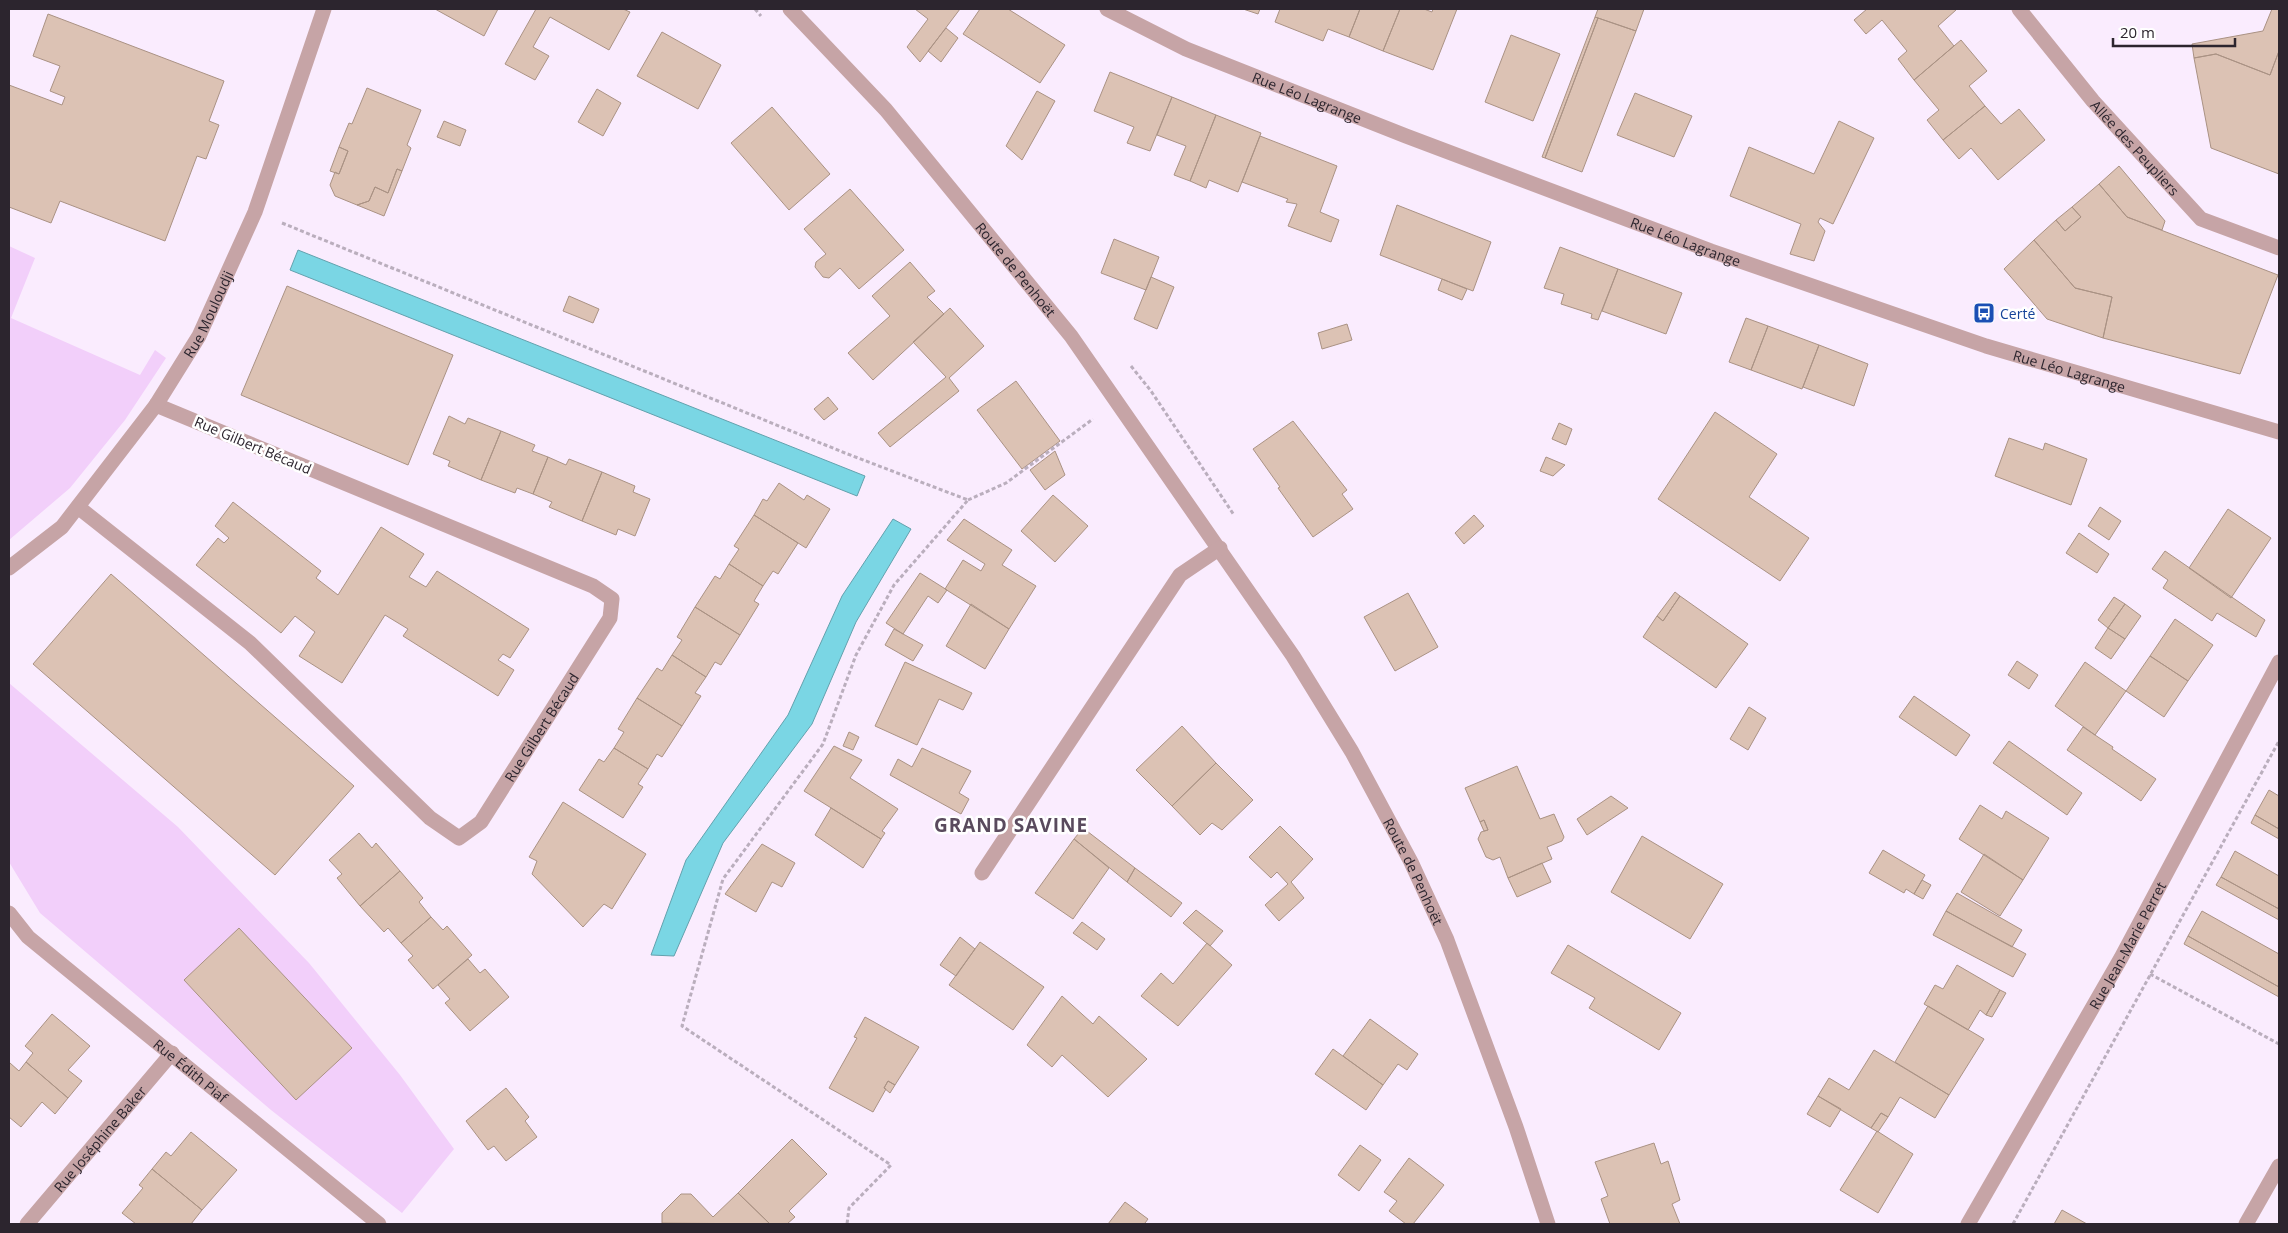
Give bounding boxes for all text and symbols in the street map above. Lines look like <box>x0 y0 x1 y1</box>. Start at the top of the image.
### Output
scale bar <box>2113 15 2236 47</box>
text: 20 m <box>2120 22 2155 42</box>
street label: Rue Léo Lagrange <box>1250 67 1365 127</box>
street label: Allée des Peupliers <box>2087 96 2184 199</box>
street label: Rue Léo Lagrange <box>1628 212 1744 270</box>
street label: Route de Penhoët <box>972 218 1061 320</box>
street label: Rue Mouloudji <box>178 267 237 361</box>
bus stop icon: Certé <box>1972 301 1996 325</box>
place label: Certé <box>2000 304 2035 323</box>
street label: Rue Léo Lagrange <box>2011 345 2128 396</box>
street label: Rue Gilbert Bécaud <box>192 412 314 478</box>
street label: Rue Gilbert Bécaud <box>499 669 583 785</box>
district label: GRAND SAVINE <box>934 812 1088 838</box>
street label: Route de Penhoët <box>1380 814 1448 928</box>
street label: Rue Jean-Marie Perret <box>2084 878 2170 1013</box>
street label: Rue Édith Piaf <box>150 1034 233 1107</box>
street label: Rue Joséphine Baker <box>49 1081 150 1196</box>

